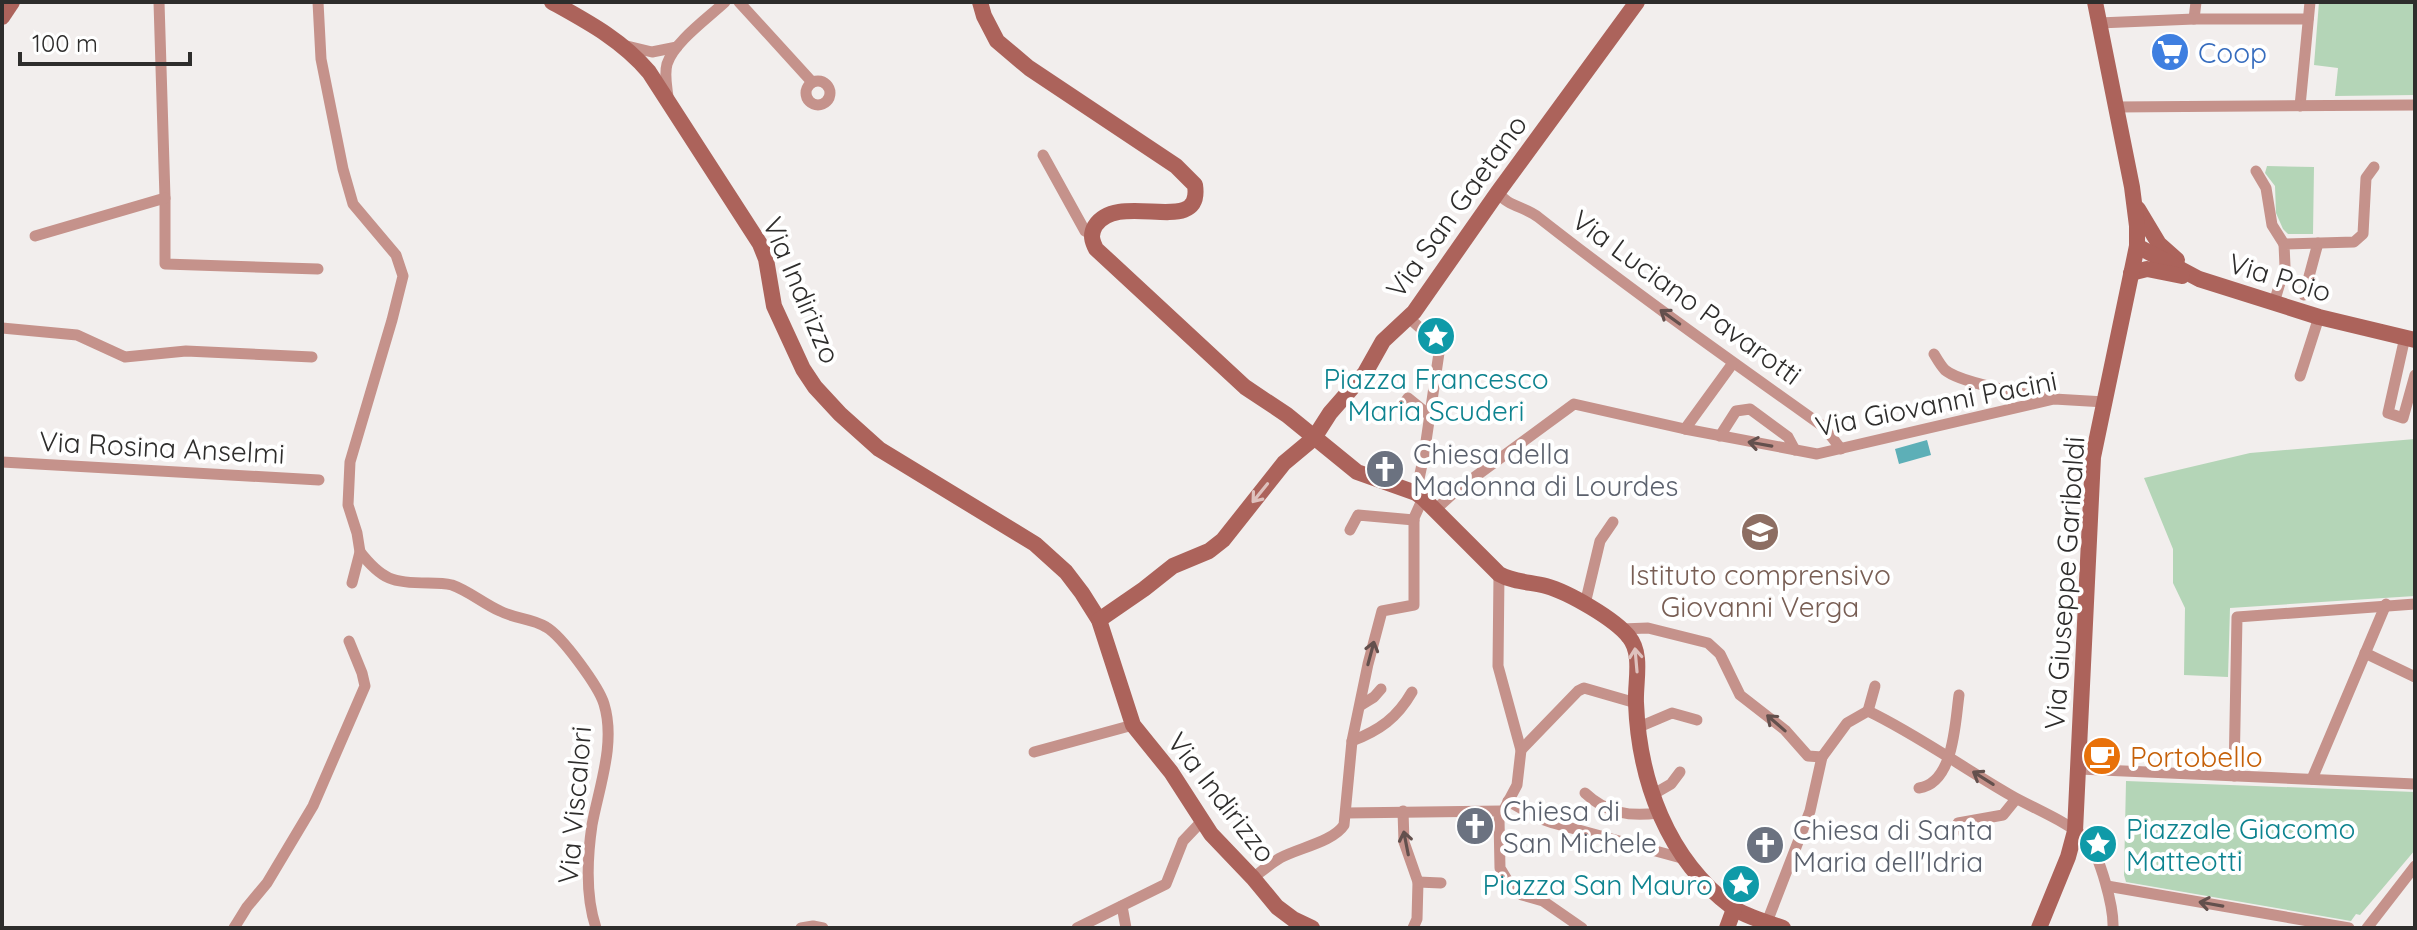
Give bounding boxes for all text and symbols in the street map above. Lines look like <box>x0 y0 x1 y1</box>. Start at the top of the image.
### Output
scale bar <box>20 16 190 66</box>
text: 100 m <box>32 28 98 58</box>
supermarket icon: Coop <box>2149 31 2191 73</box>
place label: Coop <box>2198 35 2267 70</box>
street label: Via San Gaetano <box>1378 108 1534 304</box>
street label: Via Luciano Pavarotti <box>1565 202 1809 392</box>
street label: Via Indirizzo <box>755 212 849 368</box>
street label: Via Poio <box>2224 245 2336 309</box>
one-way arrow <box>1659 309 1681 326</box>
place icon: Piazza Francesco Maria Scuderi <box>1415 315 1457 357</box>
place label: Piazza Francesco Maria Scuderi <box>1323 361 1549 428</box>
street label: Via Giovanni Pacini <box>1812 362 2060 444</box>
street label: Via Rosina Anselmi <box>38 423 286 471</box>
one-way arrow <box>1747 435 1773 450</box>
street label: Via Giuseppe Garibaldi <box>2036 435 2092 731</box>
place label: Chiesa della Madonna di Lourdes <box>1413 436 1678 503</box>
church icon: Chiesa della Madonna di Lourdes <box>1364 448 1406 490</box>
one-way arrow <box>1251 482 1269 503</box>
school or university icon: Istituto comprensivo Giovanni Verga <box>1739 511 1781 553</box>
place label: Istituto comprensivo Giovanni Verga <box>1629 557 1891 624</box>
one-way arrow <box>1364 641 1379 667</box>
one-way arrow <box>1628 648 1643 674</box>
one-way arrow <box>1766 714 1787 732</box>
street label: Via Viscalori <box>550 725 598 885</box>
street label: Via Indirizzo <box>1160 725 1284 869</box>
cafe icon: Portobello <box>2081 735 2123 777</box>
place label: Portobello <box>2130 739 2263 774</box>
one-way arrow <box>1972 770 1995 786</box>
place label: Chiesa di San Michele <box>1503 793 1657 860</box>
church icon: Chiesa di San Michele <box>1454 805 1496 847</box>
place label: Piazzale Giacomo Matteotti <box>2126 811 2355 878</box>
place label: Chiesa di Santa Maria dell'Idria <box>1793 812 1993 879</box>
place icon: Piazzale Giacomo Matteotti <box>2077 823 2119 865</box>
church icon: Chiesa di Santa Maria dell'Idria <box>1744 824 1786 866</box>
one-way arrow <box>1398 831 1413 857</box>
place icon: Piazza San Mauro <box>1720 863 1762 905</box>
place label: Piazza San Mauro <box>1483 867 1713 902</box>
one-way arrow <box>2199 896 2224 911</box>

